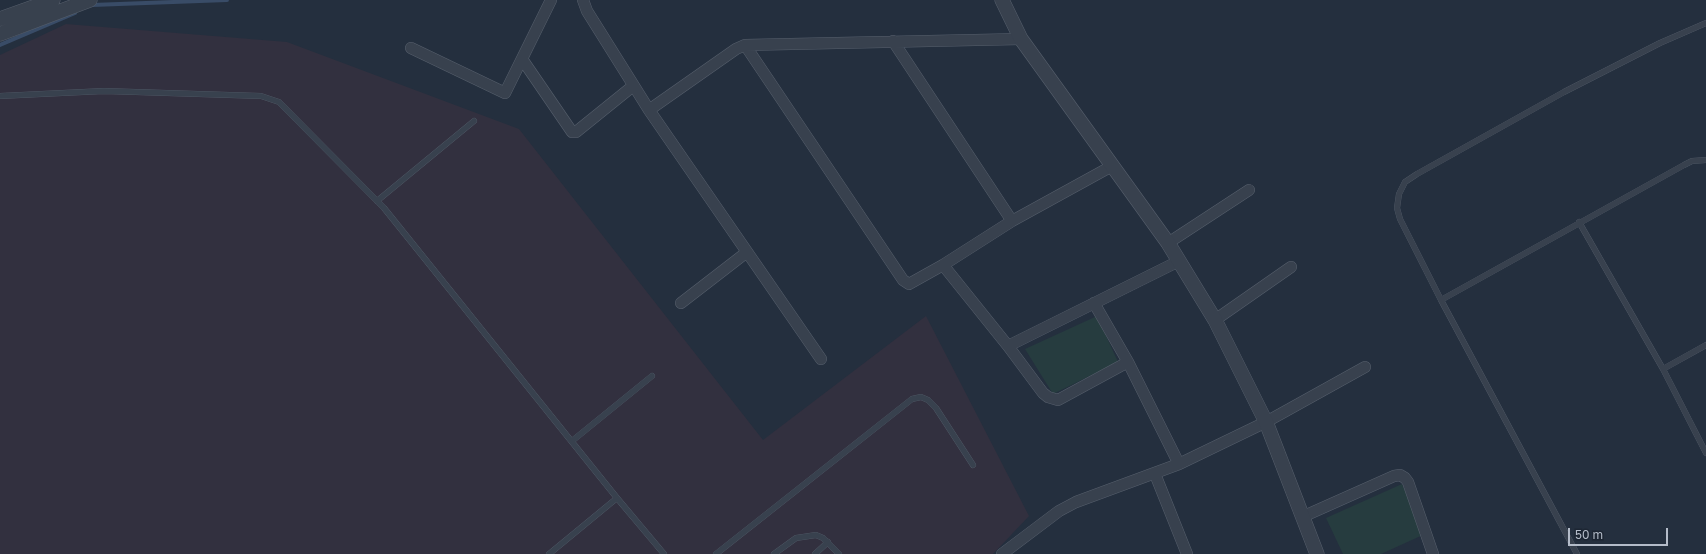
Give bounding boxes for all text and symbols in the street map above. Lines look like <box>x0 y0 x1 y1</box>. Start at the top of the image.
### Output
scale bar <box>1570 520 1670 546</box>
text: 50 m <box>1575 527 1603 542</box>

